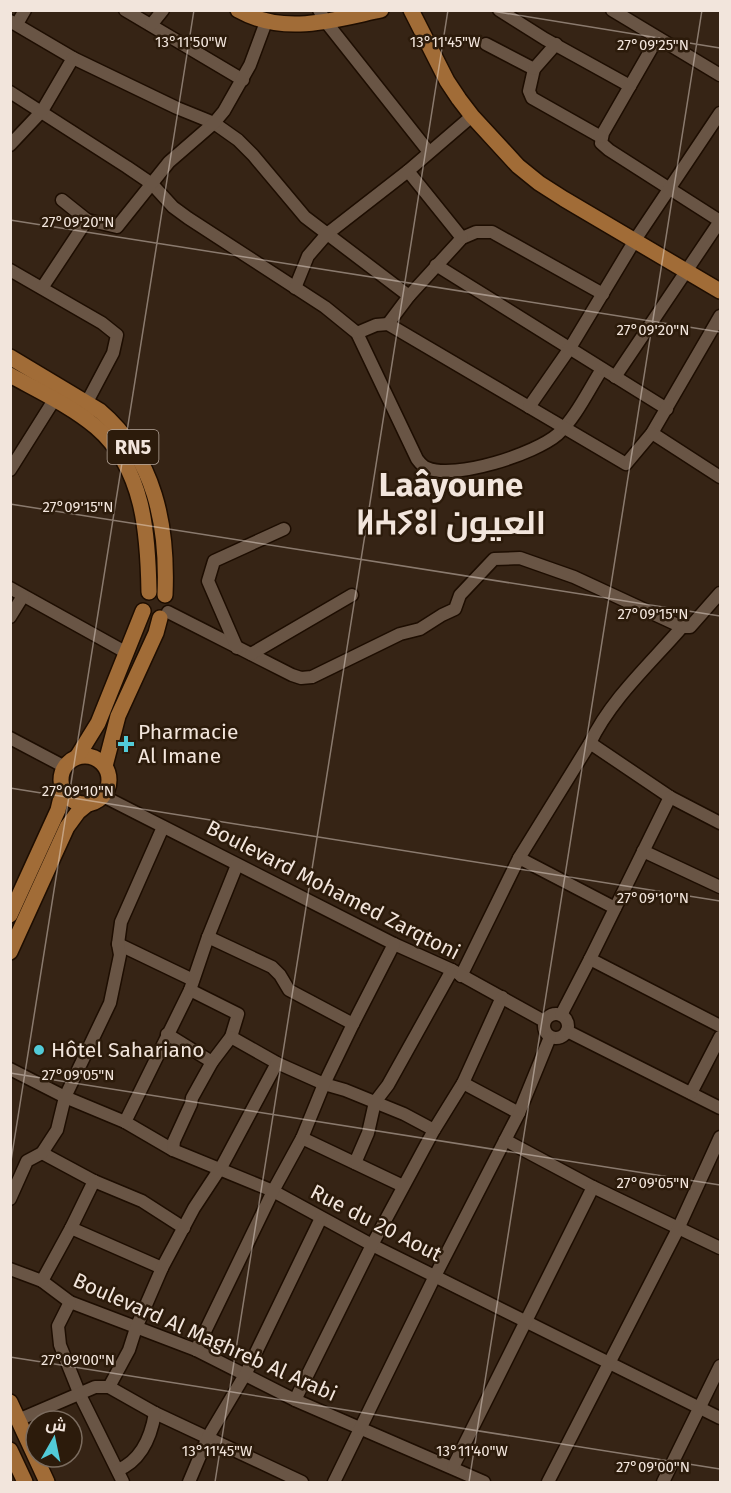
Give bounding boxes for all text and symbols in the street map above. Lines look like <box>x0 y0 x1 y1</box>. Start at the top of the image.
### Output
text: 13°11'50"W <box>155 33 228 51</box>
text: 13°11'45"W <box>410 33 481 51</box>
text: 27°09'25"N <box>617 36 689 54</box>
text: 27°09'20"N <box>41 213 115 231</box>
text: 27°09'20"N <box>616 321 690 339</box>
road number: RN5 <box>108 430 158 464</box>
district label: Laâyoune ⵍⵄⵢⵓⵏ العيون <box>356 465 546 543</box>
text: 27°09'15"N <box>42 498 114 516</box>
text: 27°09'15"N <box>617 605 689 623</box>
place label: Pharmacie Al Imane <box>138 719 238 769</box>
marker: Pharmacie Al Imane <box>119 737 133 751</box>
text: 27°09'10"N <box>42 782 114 800</box>
street label: Boulevard Mohamed Zarqtoni <box>202 815 464 965</box>
text: 27°09'10"N <box>617 889 689 907</box>
place label: Hôtel Sahariano <box>51 1037 205 1063</box>
marker: Hôtel Sahariano <box>32 1043 46 1057</box>
text: 27°09'05"N <box>42 1066 114 1084</box>
text: 27°09'05"N <box>617 1174 689 1192</box>
street label: Rue du 20 Aout <box>306 1179 446 1267</box>
street label: Boulevard Al Maghreb Al Arabi <box>69 1267 341 1407</box>
text: 27°09'00"N <box>41 1351 115 1369</box>
north arrow <box>24 1409 84 1469</box>
text: ش <box>45 1414 68 1436</box>
text: 13°11'45"W <box>182 1442 253 1460</box>
text: 13°11'40"W <box>436 1442 509 1460</box>
text: 27°09'00"N <box>616 1458 690 1476</box>

